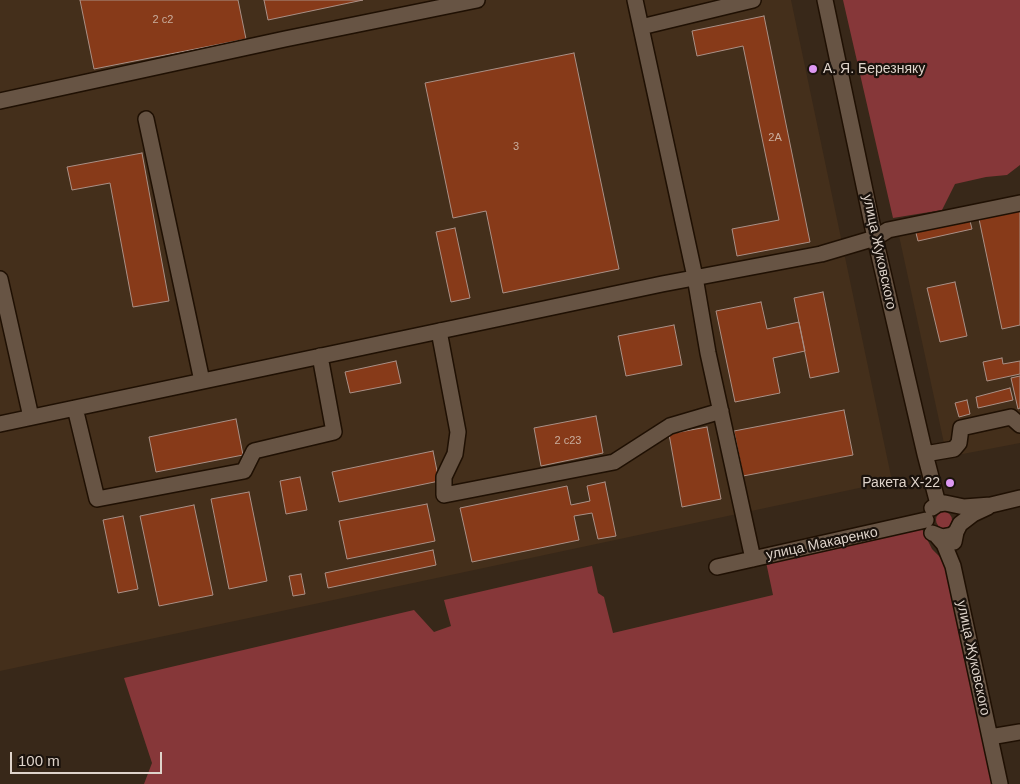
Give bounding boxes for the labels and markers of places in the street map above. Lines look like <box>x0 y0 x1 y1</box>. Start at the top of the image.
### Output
place label: А. Я. Березняку <box>823 61 925 77</box>
marker: А. Я. Березняку <box>807 63 819 75</box>
place label: Ракета Х-22 <box>862 475 940 491</box>
marker: Ракета Х-22 <box>944 477 956 489</box>

